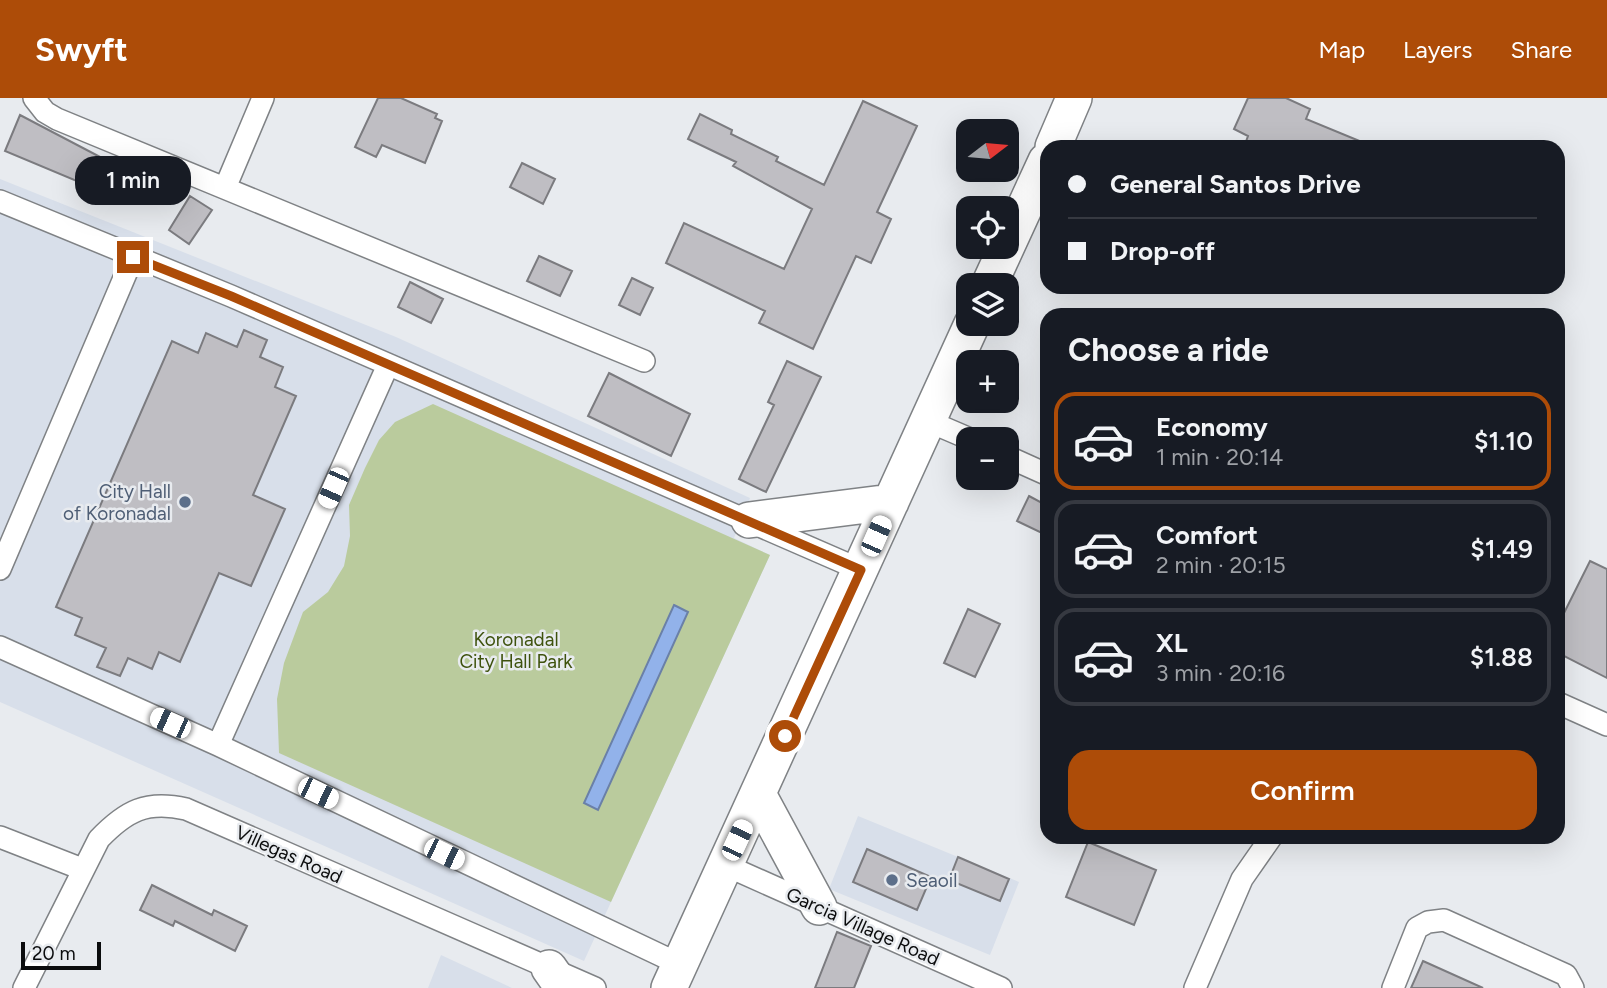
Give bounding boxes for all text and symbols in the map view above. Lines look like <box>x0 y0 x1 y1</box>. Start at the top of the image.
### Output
text: Swyft <box>35 30 128 69</box>
text: Map <box>1318 35 1365 64</box>
text: Layers <box>1403 35 1472 64</box>
text: Share <box>1510 35 1572 64</box>
north arrow <box>956 119 1018 182</box>
map controls <box>956 119 1019 490</box>
callout: 1 min <box>75 156 191 204</box>
text: 1 min <box>106 166 160 194</box>
text: General Santos Drive <box>1110 168 1361 200</box>
button: locate <box>956 196 1019 259</box>
text: Drop-off <box>1110 235 1215 267</box>
route end <box>117 241 149 273</box>
button: layers <box>956 273 1019 336</box>
text: Choose a ride <box>1068 331 1269 369</box>
button: + <box>956 350 1019 413</box>
icon: car <box>1072 410 1135 473</box>
text: Economy <box>1156 411 1268 443</box>
text: $1.10 <box>1474 425 1533 457</box>
button: − <box>956 427 1019 490</box>
text: 1 min · 20:14 <box>1156 443 1283 471</box>
car <box>315 465 352 511</box>
place label: City Hall of Koronadal <box>63 480 171 525</box>
marker: City Hall of Koronadal <box>177 494 193 510</box>
car <box>858 513 895 559</box>
icon: car <box>1072 518 1135 581</box>
text: Comfort <box>1156 519 1258 551</box>
text: $1.49 <box>1470 533 1533 565</box>
text: 2 min · 20:15 <box>1156 551 1286 579</box>
icon: car <box>1072 626 1135 689</box>
text: XL <box>1156 627 1188 659</box>
park label: Koronadal City Hall Park <box>459 628 573 673</box>
text: $1.88 <box>1470 641 1533 673</box>
text: 3 min · 20:16 <box>1156 659 1285 687</box>
car <box>147 705 194 741</box>
route start <box>769 720 801 752</box>
button: Confirm <box>1068 750 1537 830</box>
car <box>295 774 342 812</box>
car <box>719 817 756 863</box>
street label: Villegas Road <box>232 821 346 888</box>
car <box>421 835 468 873</box>
place label: Seaoil <box>906 869 957 892</box>
marker: Seaoil <box>884 872 900 888</box>
street label: Garcia Village Road <box>783 882 943 971</box>
scale bar <box>21 939 102 971</box>
text: 20 m <box>32 942 76 965</box>

